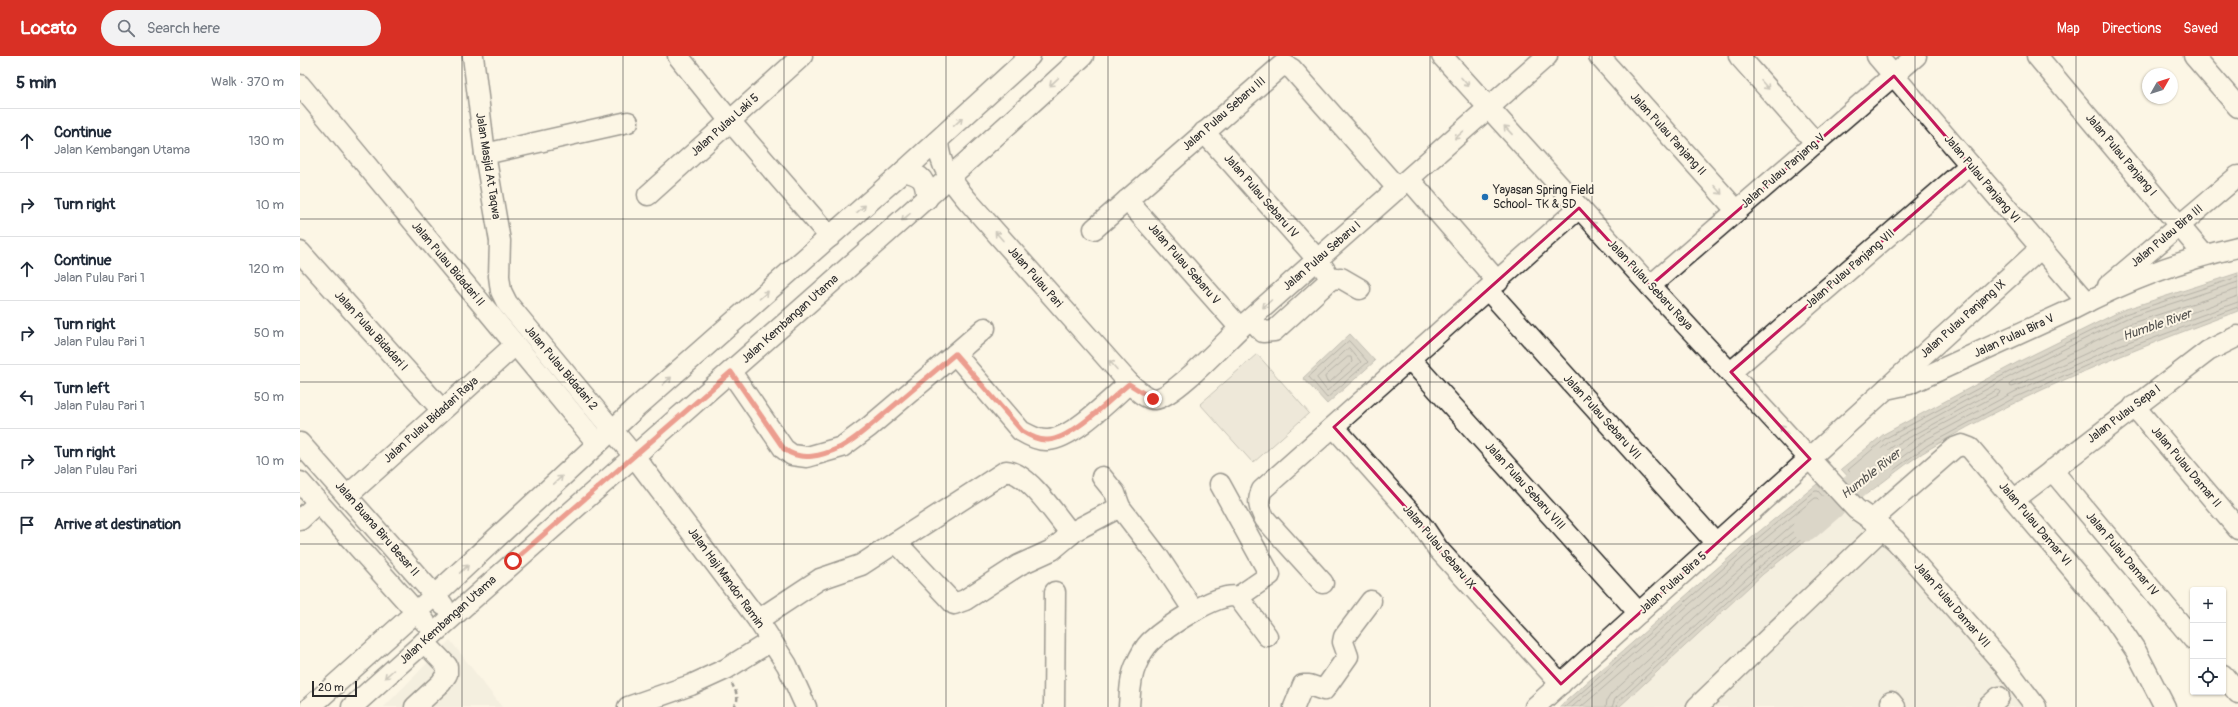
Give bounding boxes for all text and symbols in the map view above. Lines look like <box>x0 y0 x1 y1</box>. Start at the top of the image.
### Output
search box <box>101 10 381 46</box>
text: Locato <box>20 16 77 40</box>
icon: search <box>115 17 137 39</box>
text: Search here <box>147 19 220 38</box>
text: Map <box>2057 20 2080 37</box>
text: Directions <box>2102 20 2161 37</box>
text: Saved <box>2183 20 2218 37</box>
north arrow <box>2142 68 2178 104</box>
text: 5 min <box>16 72 56 93</box>
text: Walk · 370 m <box>211 74 284 90</box>
street label: Jalan Pulau Sebaru III <box>1179 74 1269 154</box>
one-way arrow <box>1460 77 1469 87</box>
one-way arrow <box>1049 78 1059 87</box>
one-way arrow <box>1760 80 1769 90</box>
street label: Jalan Pulau Panjang II <box>1627 89 1709 179</box>
street label: Jalan Pulau Laki 5 <box>688 90 762 160</box>
street label: Jalan Pulau Panjang I <box>2082 111 2160 199</box>
street label: Jalan Masjid At Taqwa <box>472 112 504 221</box>
one-way arrow <box>953 117 963 127</box>
text: Continue <box>54 123 112 142</box>
one-way arrow <box>1503 125 1513 135</box>
icon: ahead <box>16 130 38 152</box>
one-way arrow <box>1454 130 1464 139</box>
street label: Jalan Pulau Panjang V <box>1738 130 1828 212</box>
street label: Jalan Pulau Panjang VI <box>1941 132 2023 226</box>
text: 130 m <box>248 133 284 149</box>
text: Jalan Kembangan Utama <box>54 142 190 158</box>
street label: Jalan Pulau Sebaru IV <box>1221 151 1301 241</box>
place label: Yayasan Spring Field School- TK & SD <box>1492 183 1594 212</box>
one-way arrow <box>1713 185 1723 195</box>
marker: Yayasan Spring Field School- TK & SD <box>1480 192 1490 202</box>
icon: right <box>16 194 38 216</box>
text: Turn right <box>54 195 115 214</box>
text: 10 m <box>256 197 284 213</box>
street label: Jalan Pulau Bira III <box>2128 201 2206 271</box>
one-way arrow <box>856 205 867 214</box>
one-way arrow <box>901 212 911 222</box>
street label: Jalan Pulau Sebaru I <box>1280 218 1364 294</box>
street label: Jalan Pulau Bidadari II <box>408 219 488 309</box>
street label: Jalan Pulau Sebaru V <box>1145 220 1223 308</box>
one-way arrow <box>1591 221 1600 231</box>
street label: Jalan Pulau Panjang VII <box>1802 226 1898 312</box>
one-way arrow <box>995 231 1004 241</box>
street label: Jalan Pulau Sebaru Raya <box>1604 236 1696 334</box>
street label: Jalan Pulau Pari <box>1004 243 1066 311</box>
text: Continue <box>54 251 112 270</box>
icon: ahead <box>16 258 38 280</box>
text: 120 m <box>248 261 284 277</box>
text: Jalan Pulau Pari 1 <box>54 270 145 286</box>
street label: Jalan Kembangan Utama <box>738 271 842 367</box>
street label: Jalan Pulau Panjang IX <box>1917 276 2009 361</box>
street label: Jalan Pulau Bidadari I <box>331 288 411 374</box>
one-way arrow <box>759 291 769 300</box>
one-way arrow <box>1262 300 1272 309</box>
water label: Humble River <box>2120 305 2196 344</box>
street label: Jalan Pulau Bira V <box>1971 311 2057 361</box>
text: Turn right <box>54 315 115 334</box>
icon: right <box>16 322 38 344</box>
street label: Jalan Pulau Bidadari 2 <box>521 323 601 414</box>
text: 50 m <box>254 325 284 341</box>
text: Jalan Pulau Pari 1 <box>54 334 145 350</box>
one-way arrow <box>1109 361 1118 371</box>
street label: Jalan Pulau Sebaru VII <box>1560 371 1644 463</box>
street label: Jalan Pulau Bidadari Raya <box>380 373 482 467</box>
one-way arrow <box>661 377 672 386</box>
text: Turn left <box>54 379 110 398</box>
street label: Jalan Pulau Sepa I <box>2084 381 2164 447</box>
icon: left <box>16 386 38 408</box>
text: 50 m <box>254 389 284 405</box>
route end <box>1144 390 1162 408</box>
text: Jalan Pulau Pari 1 <box>54 398 145 414</box>
street label: Jalan Pulau Damar II <box>2148 423 2224 511</box>
one-way arrow <box>1779 425 1789 435</box>
street label: Jalan Pulau Sebaru VIII <box>1482 439 1568 533</box>
text: Turn right <box>54 443 115 462</box>
water label: Humble River <box>1838 444 1906 502</box>
icon: right <box>16 450 38 472</box>
text: 10 m <box>256 453 284 469</box>
text: Jalan Pulau Pari <box>54 462 137 478</box>
one-way arrow <box>553 476 563 485</box>
street label: Jalan Buana Biru Besar II <box>332 478 422 580</box>
street label: Jalan Pulau Damar VI <box>1995 479 2075 569</box>
street label: Jalan Pulau Sebaru IX <box>1399 502 1479 592</box>
street label: Jalan Pulau Damar IV <box>2082 509 2162 599</box>
icon: arrive <box>16 514 38 536</box>
text: Arrive at destination <box>54 515 181 534</box>
street label: Jalan Haji Mandor Ramin <box>684 525 768 632</box>
street label: Jalan Pulau Bira 5 <box>1636 549 1710 617</box>
route start <box>504 552 522 570</box>
street label: Jalan Pulau Damar VII <box>1911 559 1993 651</box>
one-way arrow <box>458 565 468 574</box>
street label: Jalan Kembangan Utama <box>396 572 500 668</box>
map controls <box>2190 587 2226 695</box>
button: + <box>2190 587 2226 623</box>
button: − <box>2190 623 2226 659</box>
button: locate <box>2190 659 2226 695</box>
one-way arrow <box>384 669 394 679</box>
scale bar <box>312 679 357 698</box>
text: 20 m <box>318 681 344 694</box>

